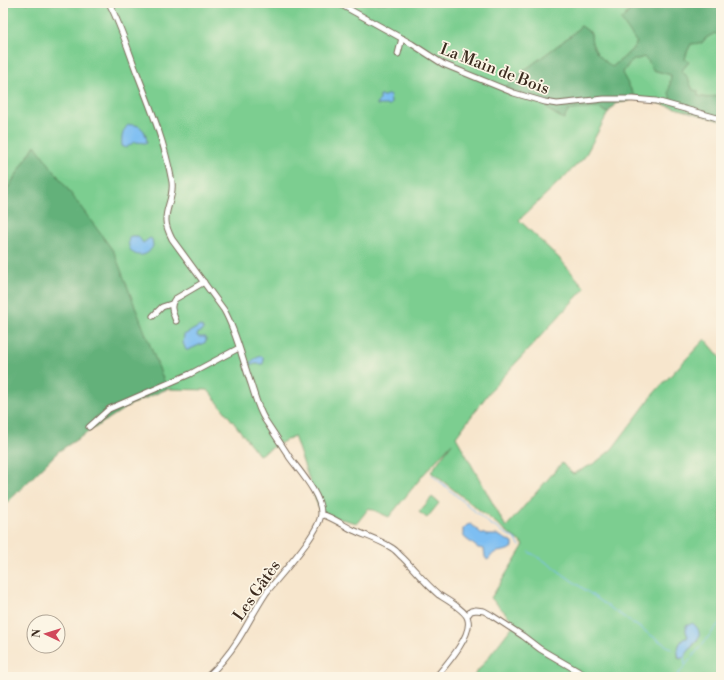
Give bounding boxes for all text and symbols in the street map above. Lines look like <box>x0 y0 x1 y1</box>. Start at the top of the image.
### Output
street label: La Main de Bois <box>437 39 552 99</box>
street label: Les Gâtès <box>229 556 285 625</box>
north arrow <box>26 614 66 654</box>
text: N <box>30 628 44 638</box>

